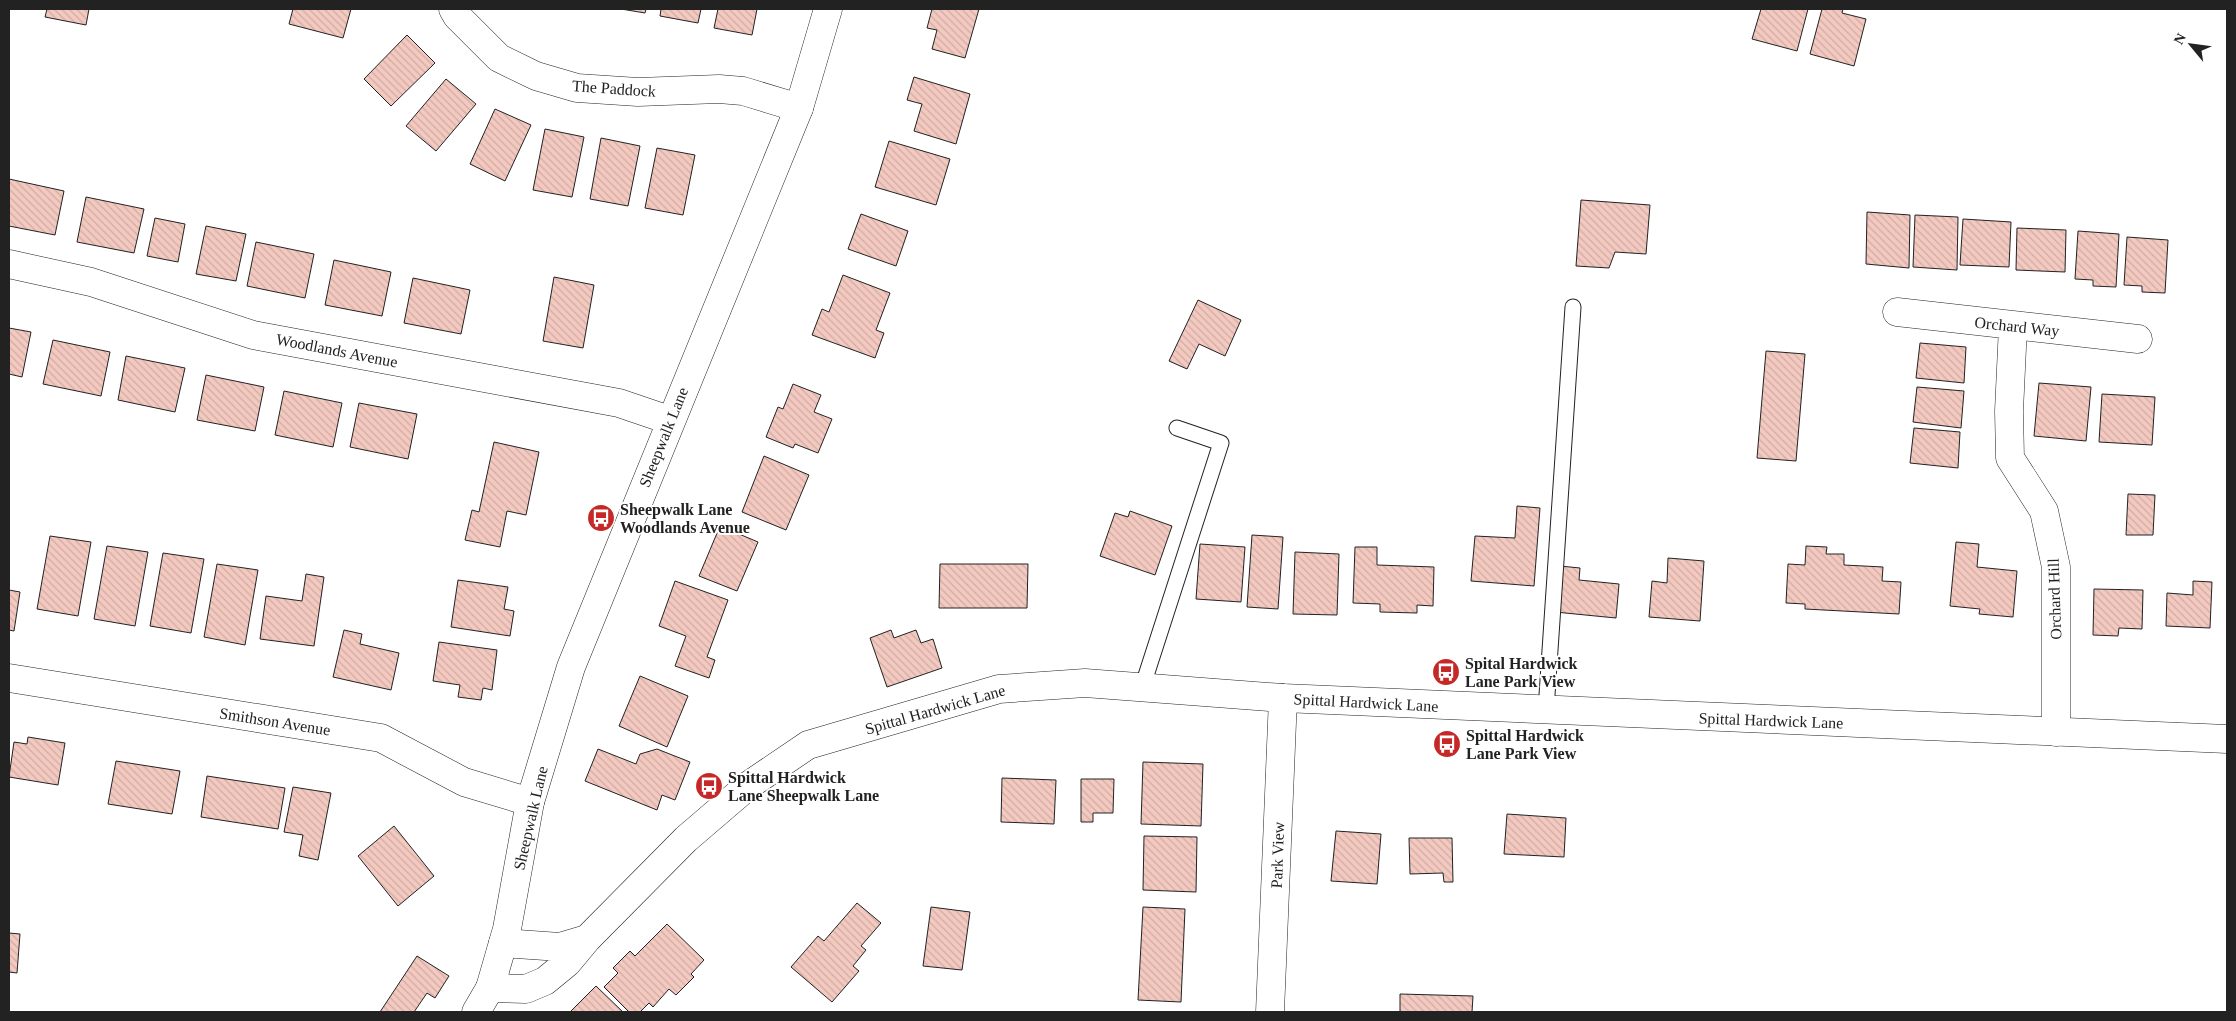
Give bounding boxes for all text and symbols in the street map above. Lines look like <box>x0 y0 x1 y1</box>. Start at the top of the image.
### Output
north arrow <box>2166 20 2216 70</box>
text: N <box>2171 31 2189 47</box>
street label: The Paddock <box>571 77 656 100</box>
street label: Orchard Way <box>1974 314 2060 340</box>
street label: Woodlands Avenue <box>275 330 399 371</box>
street label: Sheepwalk Lane <box>636 385 692 490</box>
place label: Sheepwalk Lane Woodlands Avenue <box>620 501 750 536</box>
bus stop icon: Sheepwalk Lane Woodlands Avenue <box>586 503 616 533</box>
street label: Orchard Hill <box>2045 558 2064 640</box>
place label: Spital Hardwick Lane Park View <box>1465 655 1578 690</box>
bus stop icon: Spital Hardwick Lane Park View <box>1431 657 1461 687</box>
street label: Spittal Hardwick Lane <box>863 681 1007 739</box>
street label: Spittal Hardwick Lane <box>1293 690 1439 716</box>
street label: Smithson Avenue <box>218 704 332 739</box>
street label: Spittal Hardwick Lane <box>1698 709 1844 733</box>
place label: Spittal Hardwick Lane Park View <box>1466 727 1584 762</box>
bus stop icon: Spittal Hardwick Lane Park View <box>1432 729 1462 759</box>
street label: Sheepwalk Lane <box>510 764 552 872</box>
place label: Spittal Hardwick Lane Sheepwalk Lane <box>728 769 879 805</box>
bus stop icon: Spittal Hardwick Lane Sheepwalk Lane <box>694 771 724 801</box>
street label: Park View <box>1268 821 1287 889</box>

